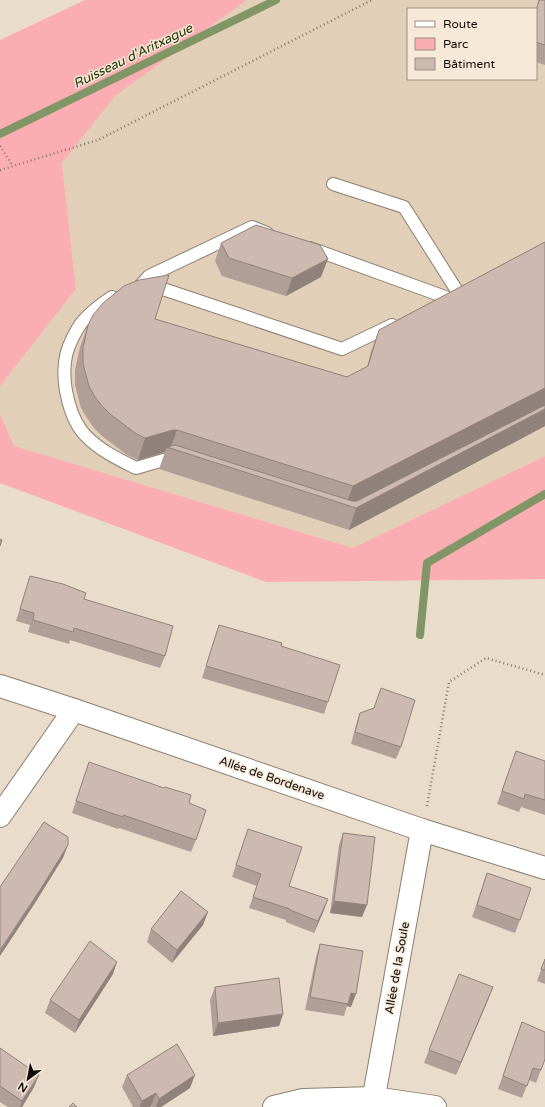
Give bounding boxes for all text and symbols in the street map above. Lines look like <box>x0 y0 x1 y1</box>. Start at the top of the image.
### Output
legend <box>407 8 537 80</box>
text: Route <box>443 17 478 31</box>
water label: Ruisseau d'Aritxague <box>71 20 196 92</box>
text: Parc <box>443 37 468 51</box>
text: Bâtiment <box>443 57 495 71</box>
street label: Allée de Bordenave <box>218 753 327 803</box>
street label: Allée de la Soule <box>382 920 412 1015</box>
north arrow <box>8 1059 48 1099</box>
text: N <box>16 1079 30 1095</box>

